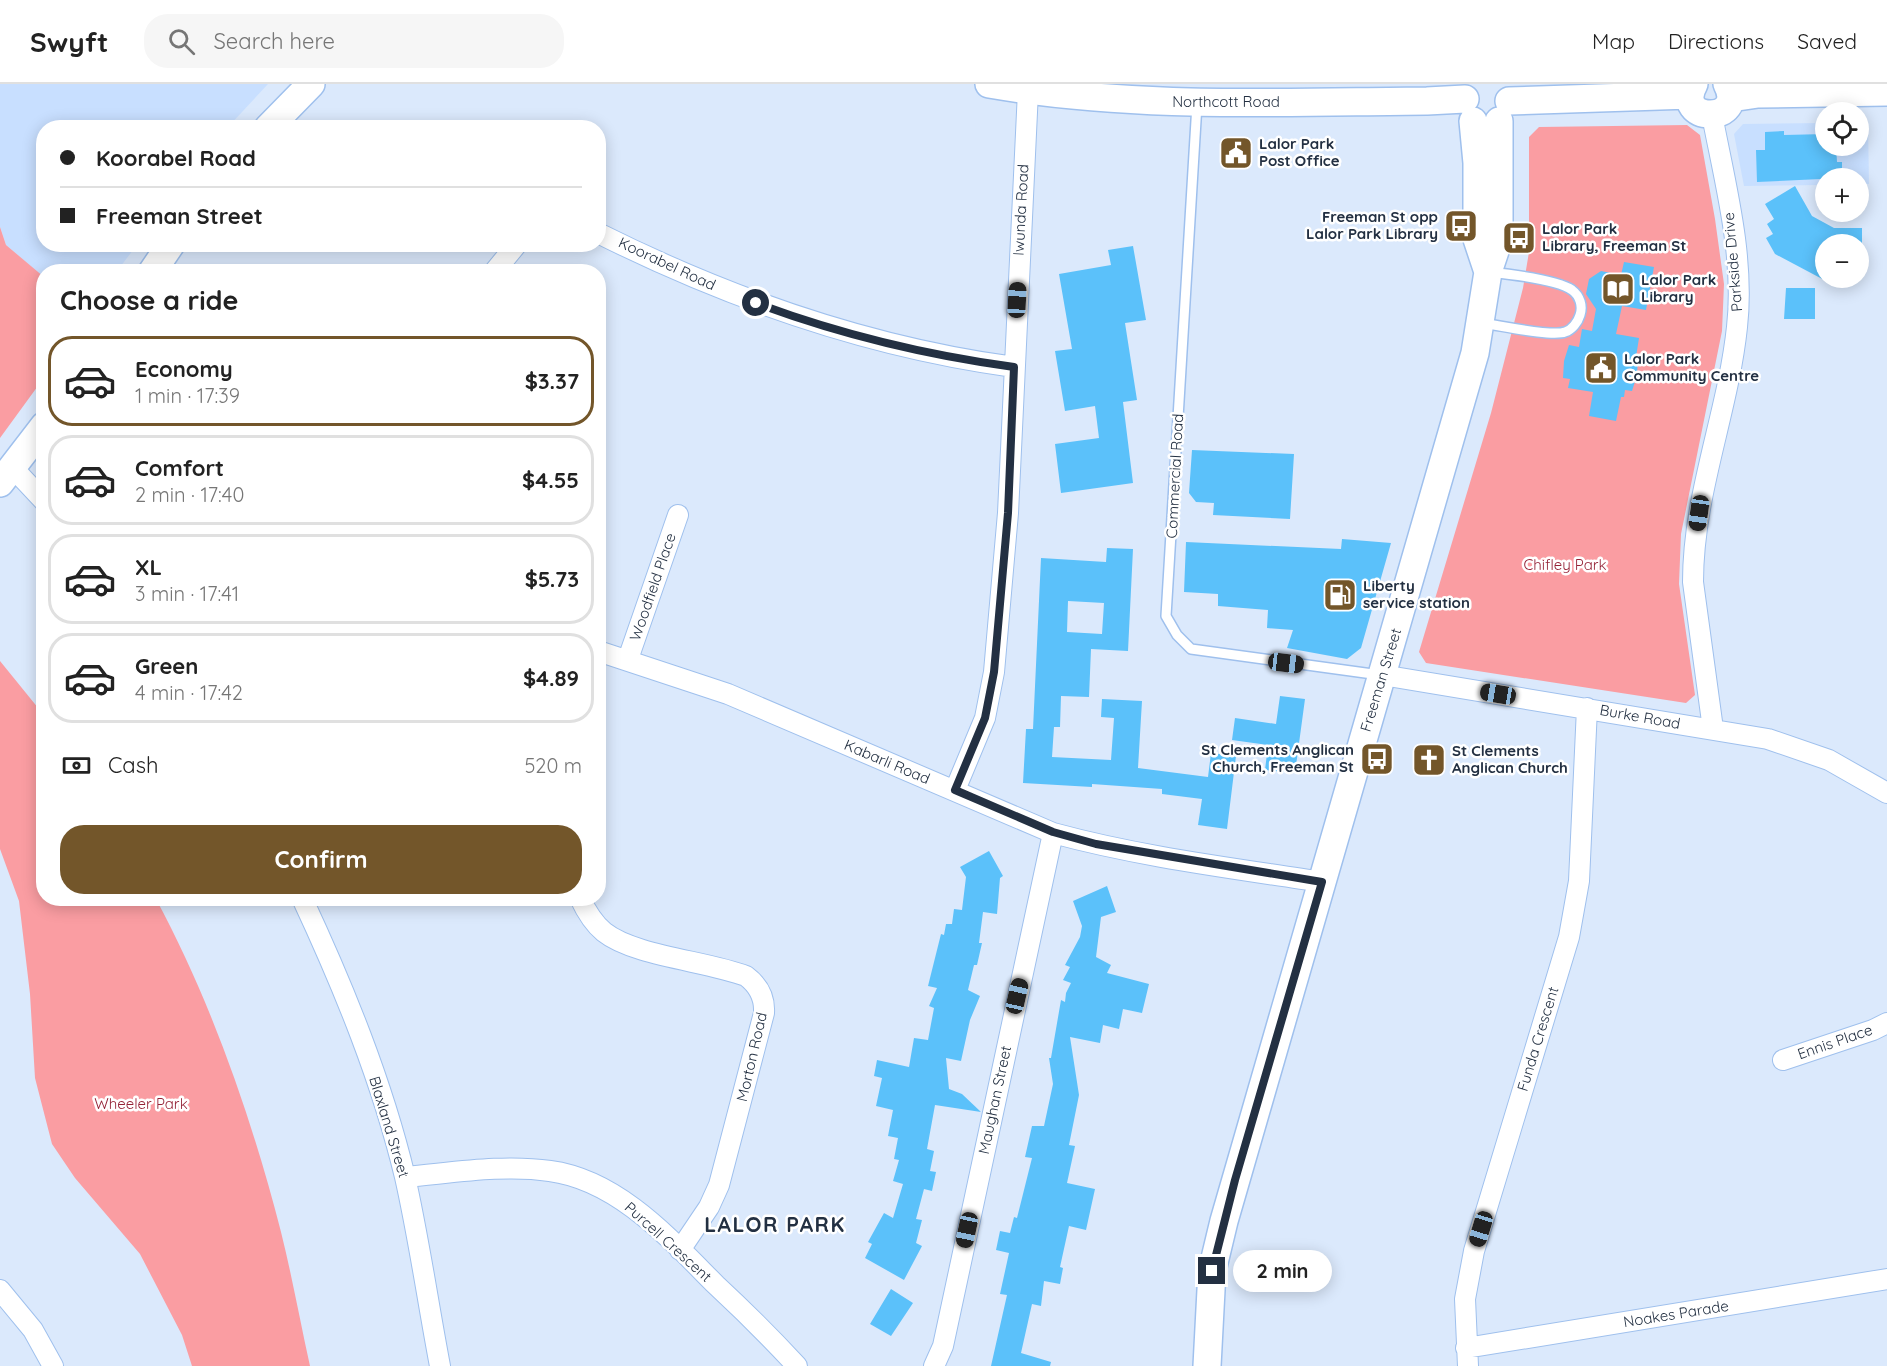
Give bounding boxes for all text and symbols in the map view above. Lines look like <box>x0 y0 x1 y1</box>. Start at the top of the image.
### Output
search box <box>144 14 564 68</box>
text: Swyft <box>30 24 108 59</box>
icon: search <box>165 25 198 58</box>
text: Search here <box>213 27 335 55</box>
text: Map <box>1592 28 1635 54</box>
text: Directions <box>1668 28 1764 54</box>
text: Saved <box>1797 28 1857 54</box>
street label: Northcott Road <box>1172 92 1280 111</box>
map controls <box>1815 102 1869 288</box>
button: locate <box>1815 102 1869 156</box>
place label: Lalor Park Post Office <box>1259 134 1340 170</box>
public building icon: Lalor Park Post Office <box>1218 135 1254 171</box>
text: Koorabel Road <box>96 144 256 172</box>
street label: Iwunda Road <box>1009 164 1032 256</box>
button: + <box>1815 168 1869 222</box>
text: Freeman Street <box>96 202 263 230</box>
place label: Freeman St opp Lalor Park Library <box>1306 207 1438 243</box>
bus stop icon: Freeman St opp Lalor Park Library <box>1443 208 1479 244</box>
street label: Parkside Drive <box>1719 212 1746 313</box>
place label: Lalor Park Library, Freeman St <box>1542 219 1686 255</box>
bus stop icon: Lalor Park Library, Freeman St <box>1501 220 1537 256</box>
street label: Koorabel Road <box>616 233 719 294</box>
button: − <box>1815 234 1869 288</box>
place label: Lalor Park Library <box>1641 270 1716 306</box>
library icon: Lalor Park Library <box>1600 271 1636 307</box>
car <box>1007 282 1027 318</box>
text: Choose a ride <box>60 283 238 317</box>
route start <box>742 289 769 316</box>
place label: Lalor Park Community Centre <box>1624 349 1759 385</box>
public building icon: Lalor Park Community Centre <box>1583 350 1619 386</box>
icon: car <box>63 354 117 408</box>
text: Economy <box>135 355 233 383</box>
text: $3.37 <box>525 367 579 395</box>
text: 1 min · 17:39 <box>135 383 240 408</box>
street label: Commercial Road <box>1162 413 1187 539</box>
icon: car <box>63 453 117 507</box>
text: Comfort <box>135 454 224 482</box>
text: $4.55 <box>522 466 579 494</box>
text: 2 min · 17:40 <box>135 482 244 507</box>
car <box>1688 494 1710 532</box>
street label: Woodfield Place <box>625 530 680 643</box>
icon: car <box>63 552 117 606</box>
text: XL <box>135 553 162 581</box>
park label: Chifley Park <box>1523 555 1607 574</box>
text: $5.73 <box>525 565 579 593</box>
place label: Liberty service station <box>1363 576 1470 612</box>
fuel station icon: Liberty service station <box>1322 577 1358 613</box>
text: 3 min · 17:41 <box>135 581 239 606</box>
street label: Freeman Street <box>1356 626 1405 734</box>
icon: car <box>63 651 117 705</box>
text: Green <box>135 652 198 680</box>
car <box>1267 652 1305 674</box>
text: $4.89 <box>523 664 579 692</box>
text: 4 min · 17:42 <box>135 680 243 705</box>
car <box>1479 682 1517 706</box>
street label: Burke Road <box>1598 700 1682 733</box>
street label: Kabarli Road <box>842 735 933 788</box>
place label: St Clements Anglican Church, Freeman St <box>1201 740 1354 776</box>
bus stop icon: St Clements Anglican Church, Freeman St <box>1359 741 1395 777</box>
place label: St Clements Anglican Church <box>1452 741 1568 777</box>
church icon: St Clements Anglican Church <box>1411 742 1447 778</box>
icon: cash <box>60 749 93 782</box>
text: Cash <box>108 751 159 779</box>
text: 520 m <box>524 753 582 778</box>
button: Confirm <box>60 825 582 894</box>
car <box>1004 976 1030 1016</box>
street label: Funda Crescent <box>1513 984 1562 1094</box>
street label: Morton Road <box>732 1010 771 1104</box>
street label: Ennis Place <box>1795 1020 1875 1063</box>
street label: Maughan Street <box>974 1044 1015 1156</box>
street label: Blaxland Street <box>365 1074 414 1180</box>
park label: Wheeler Park <box>94 1094 188 1113</box>
street label: Purcell Crescent <box>621 1197 716 1286</box>
car <box>1467 1209 1495 1249</box>
district label: LALOR PARK <box>704 1211 846 1237</box>
car <box>954 1211 980 1249</box>
callout: 2 min <box>1233 1250 1332 1292</box>
route end <box>1198 1257 1225 1284</box>
text: 2 min <box>1256 1258 1309 1283</box>
street label: Noakes Parade <box>1622 1296 1730 1331</box>

